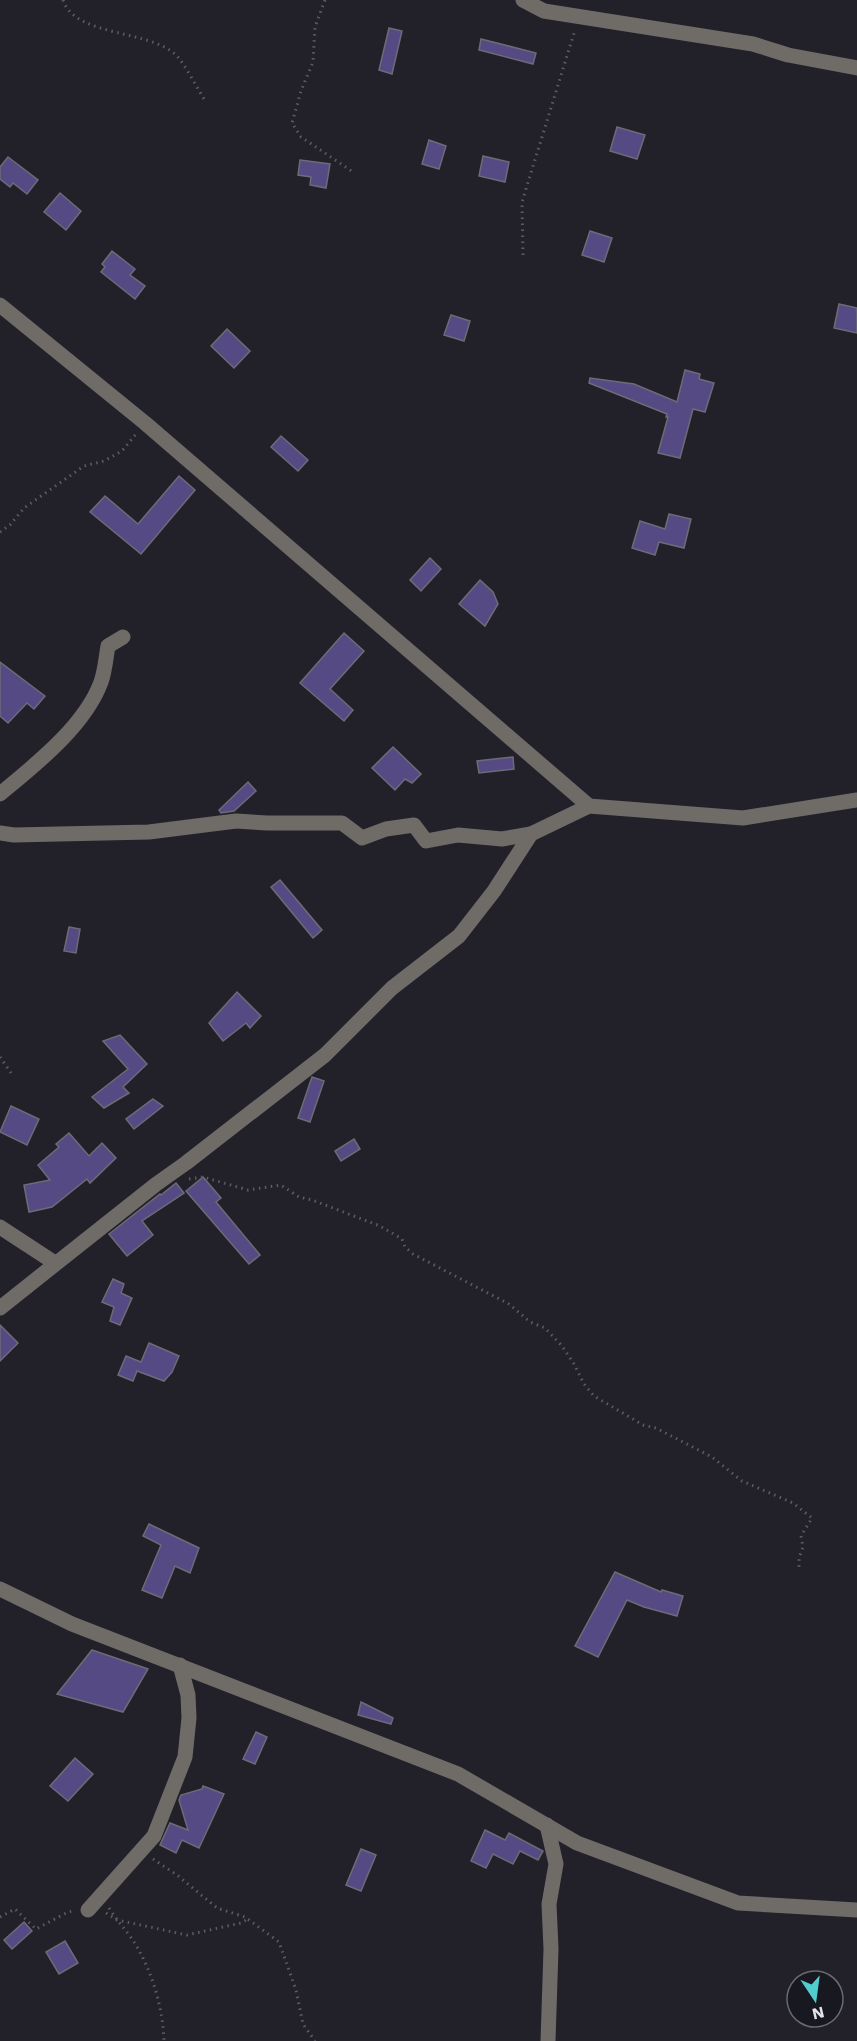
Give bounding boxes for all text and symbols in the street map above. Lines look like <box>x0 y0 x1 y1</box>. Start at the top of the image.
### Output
north arrow <box>785 1969 845 2029</box>
text: N <box>810 2003 826 2024</box>

